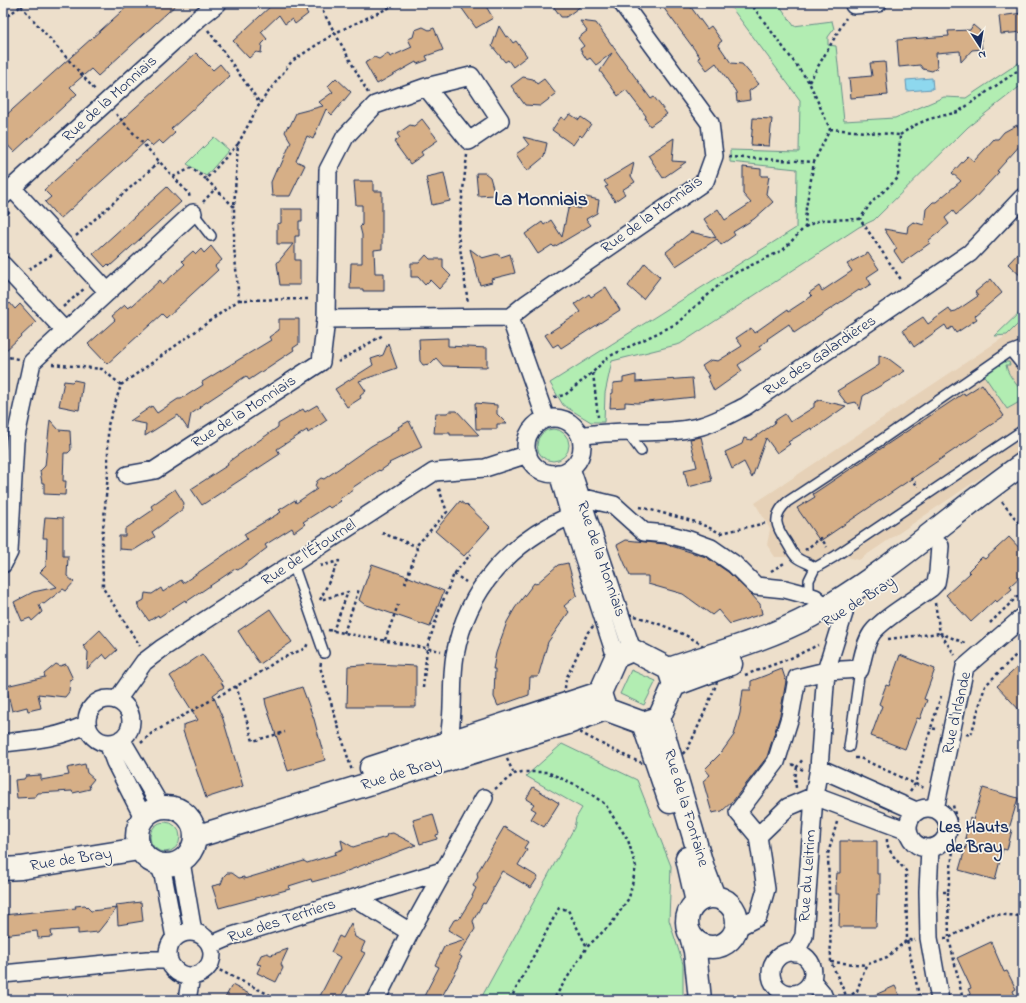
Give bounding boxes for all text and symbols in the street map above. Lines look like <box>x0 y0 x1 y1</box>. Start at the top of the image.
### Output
north arrow <box>960 26 1000 66</box>
text: N <box>977 46 987 63</box>
street label: Rue de la Monniais <box>57 50 163 148</box>
street label: Rue de la Monniais <box>596 170 708 260</box>
district label: La Monniais <box>494 186 588 215</box>
street label: Rue des Galardières <box>759 309 881 403</box>
street label: Rue de la Monniais <box>187 369 301 455</box>
street label: Rue de la Monniais <box>570 498 632 620</box>
street label: Rue de l'Étournel <box>257 513 361 593</box>
street label: Rue de Bray <box>818 570 900 634</box>
street label: Rue d'Irlande <box>936 669 978 757</box>
street label: Rue de la Fontaine <box>657 746 716 870</box>
street label: Rue de Bray <box>358 750 444 798</box>
district label: Les Hauts de Bray <box>939 815 1009 862</box>
street label: Rue du Leitrim <box>793 829 823 923</box>
street label: Rue de Bray <box>28 842 114 878</box>
street label: Rue des Tertriers <box>225 892 339 950</box>

